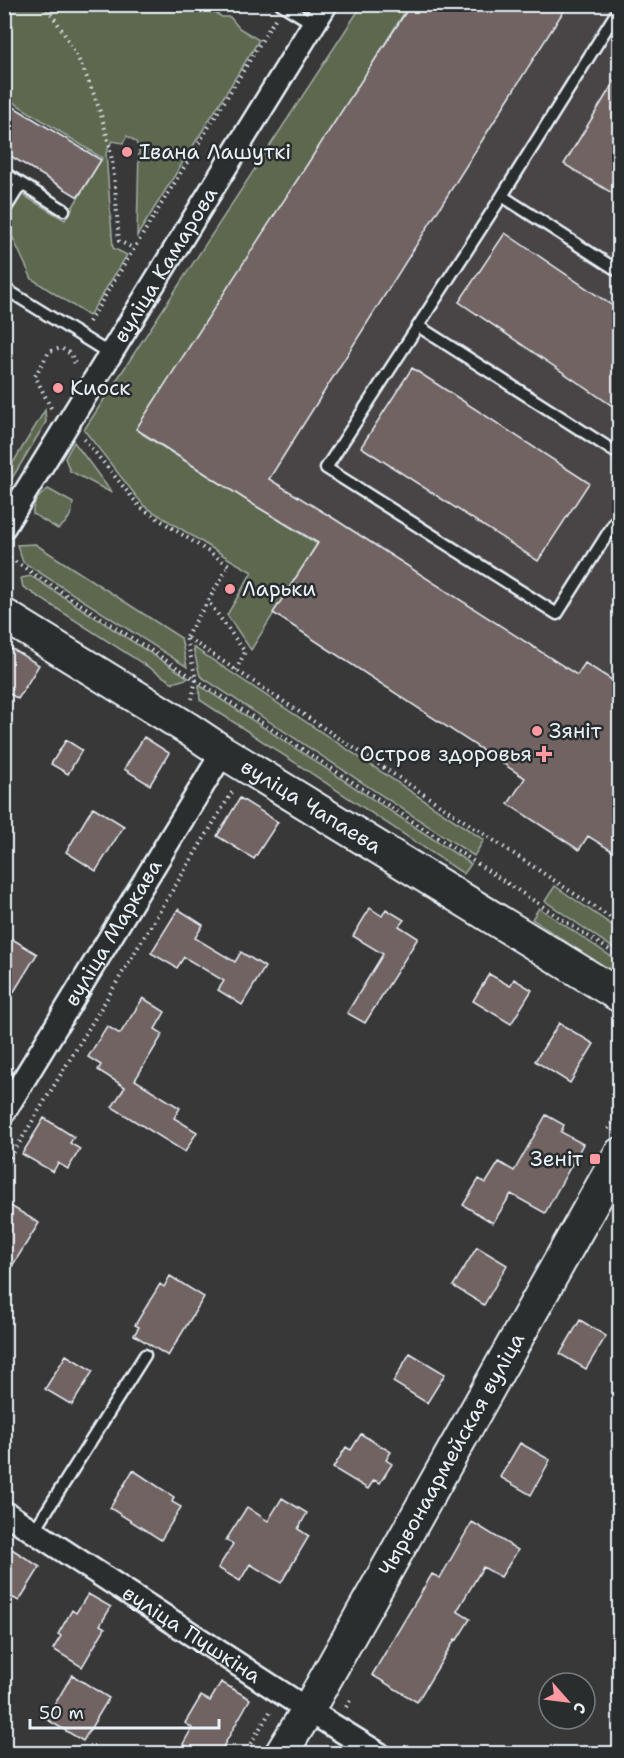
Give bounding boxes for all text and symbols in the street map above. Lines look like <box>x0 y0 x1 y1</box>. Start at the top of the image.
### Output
place label: Івана Лашуткі <box>139 138 291 166</box>
marker: Івана Лашуткі <box>120 145 134 159</box>
street label: вуліца Камарова <box>107 182 224 348</box>
place label: Киоск <box>70 374 130 402</box>
marker: Киоск <box>51 381 65 395</box>
place label: Ларьки <box>242 575 316 603</box>
marker: Ларьки <box>223 582 237 596</box>
place label: Зяніт <box>549 717 602 745</box>
marker: Зяніт <box>530 724 544 738</box>
place label: Остров здоровья <box>360 740 532 768</box>
marker: Остров здоровья <box>537 747 551 761</box>
street label: вуліца Чапаева <box>236 752 387 860</box>
street label: вуліца Маркава <box>58 854 169 1011</box>
place label: Зеніт <box>530 1145 583 1173</box>
marker: Зеніт <box>588 1152 602 1166</box>
street label: Чырвонаармейская вуліца <box>372 1327 531 1581</box>
street label: вуліца Пушкіна <box>117 1579 266 1690</box>
north arrow <box>537 1671 597 1731</box>
scale bar <box>30 1692 219 1730</box>
text: С <box>568 1699 591 1717</box>
text: 50 m <box>39 1701 84 1725</box>

